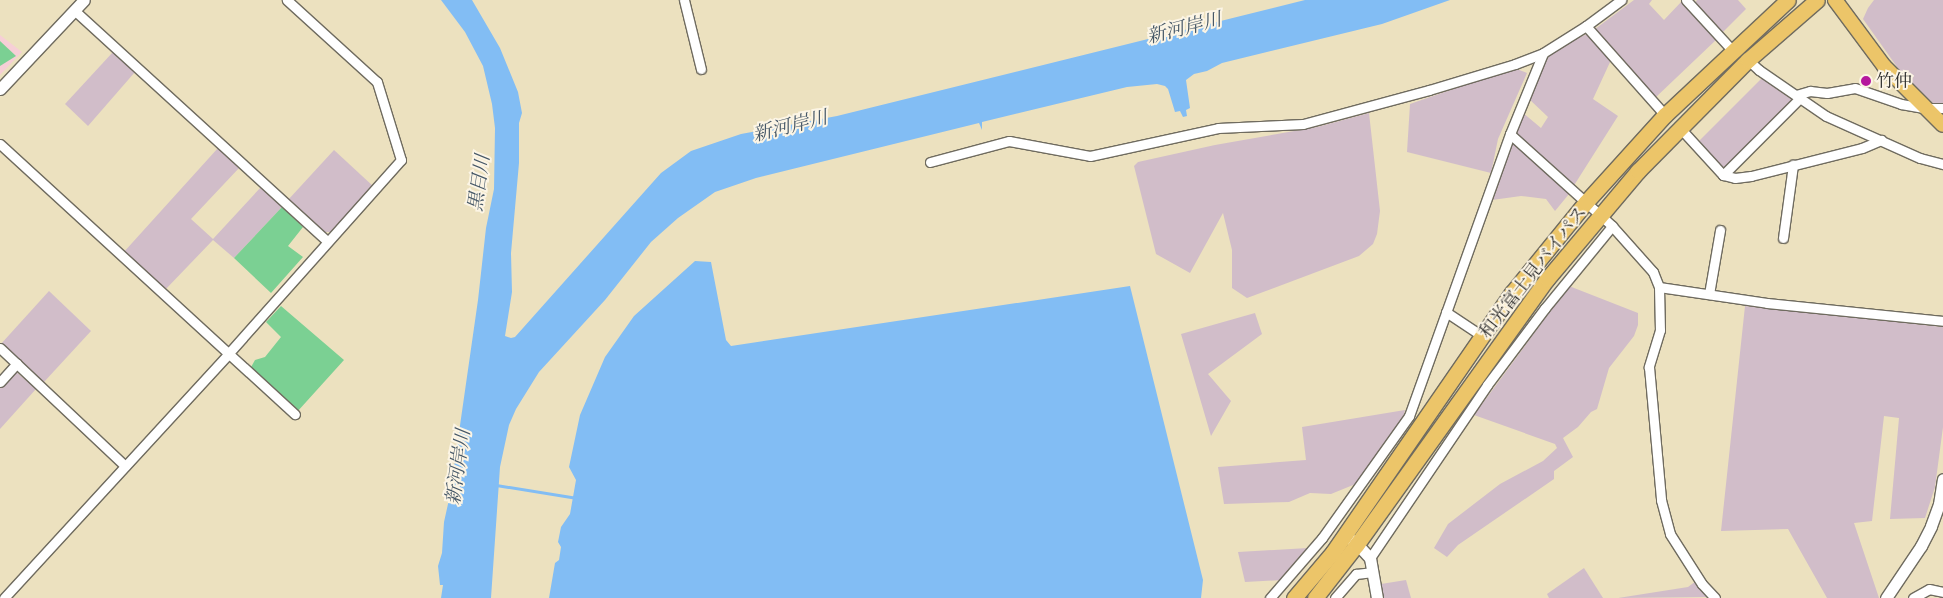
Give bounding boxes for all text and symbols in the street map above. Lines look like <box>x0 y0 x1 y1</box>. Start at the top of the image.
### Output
water label: 新河岸川 <box>1144 8 1224 48</box>
place label: 竹仲 <box>1876 70 1912 92</box>
marker: 竹仲 <box>1860 75 1872 87</box>
water label: 新河岸川 <box>750 106 830 146</box>
water label: 黒目川 <box>464 153 494 213</box>
street label: 和光富士見バイパス <box>1475 202 1591 342</box>
water label: 新河岸川 <box>441 428 475 506</box>

